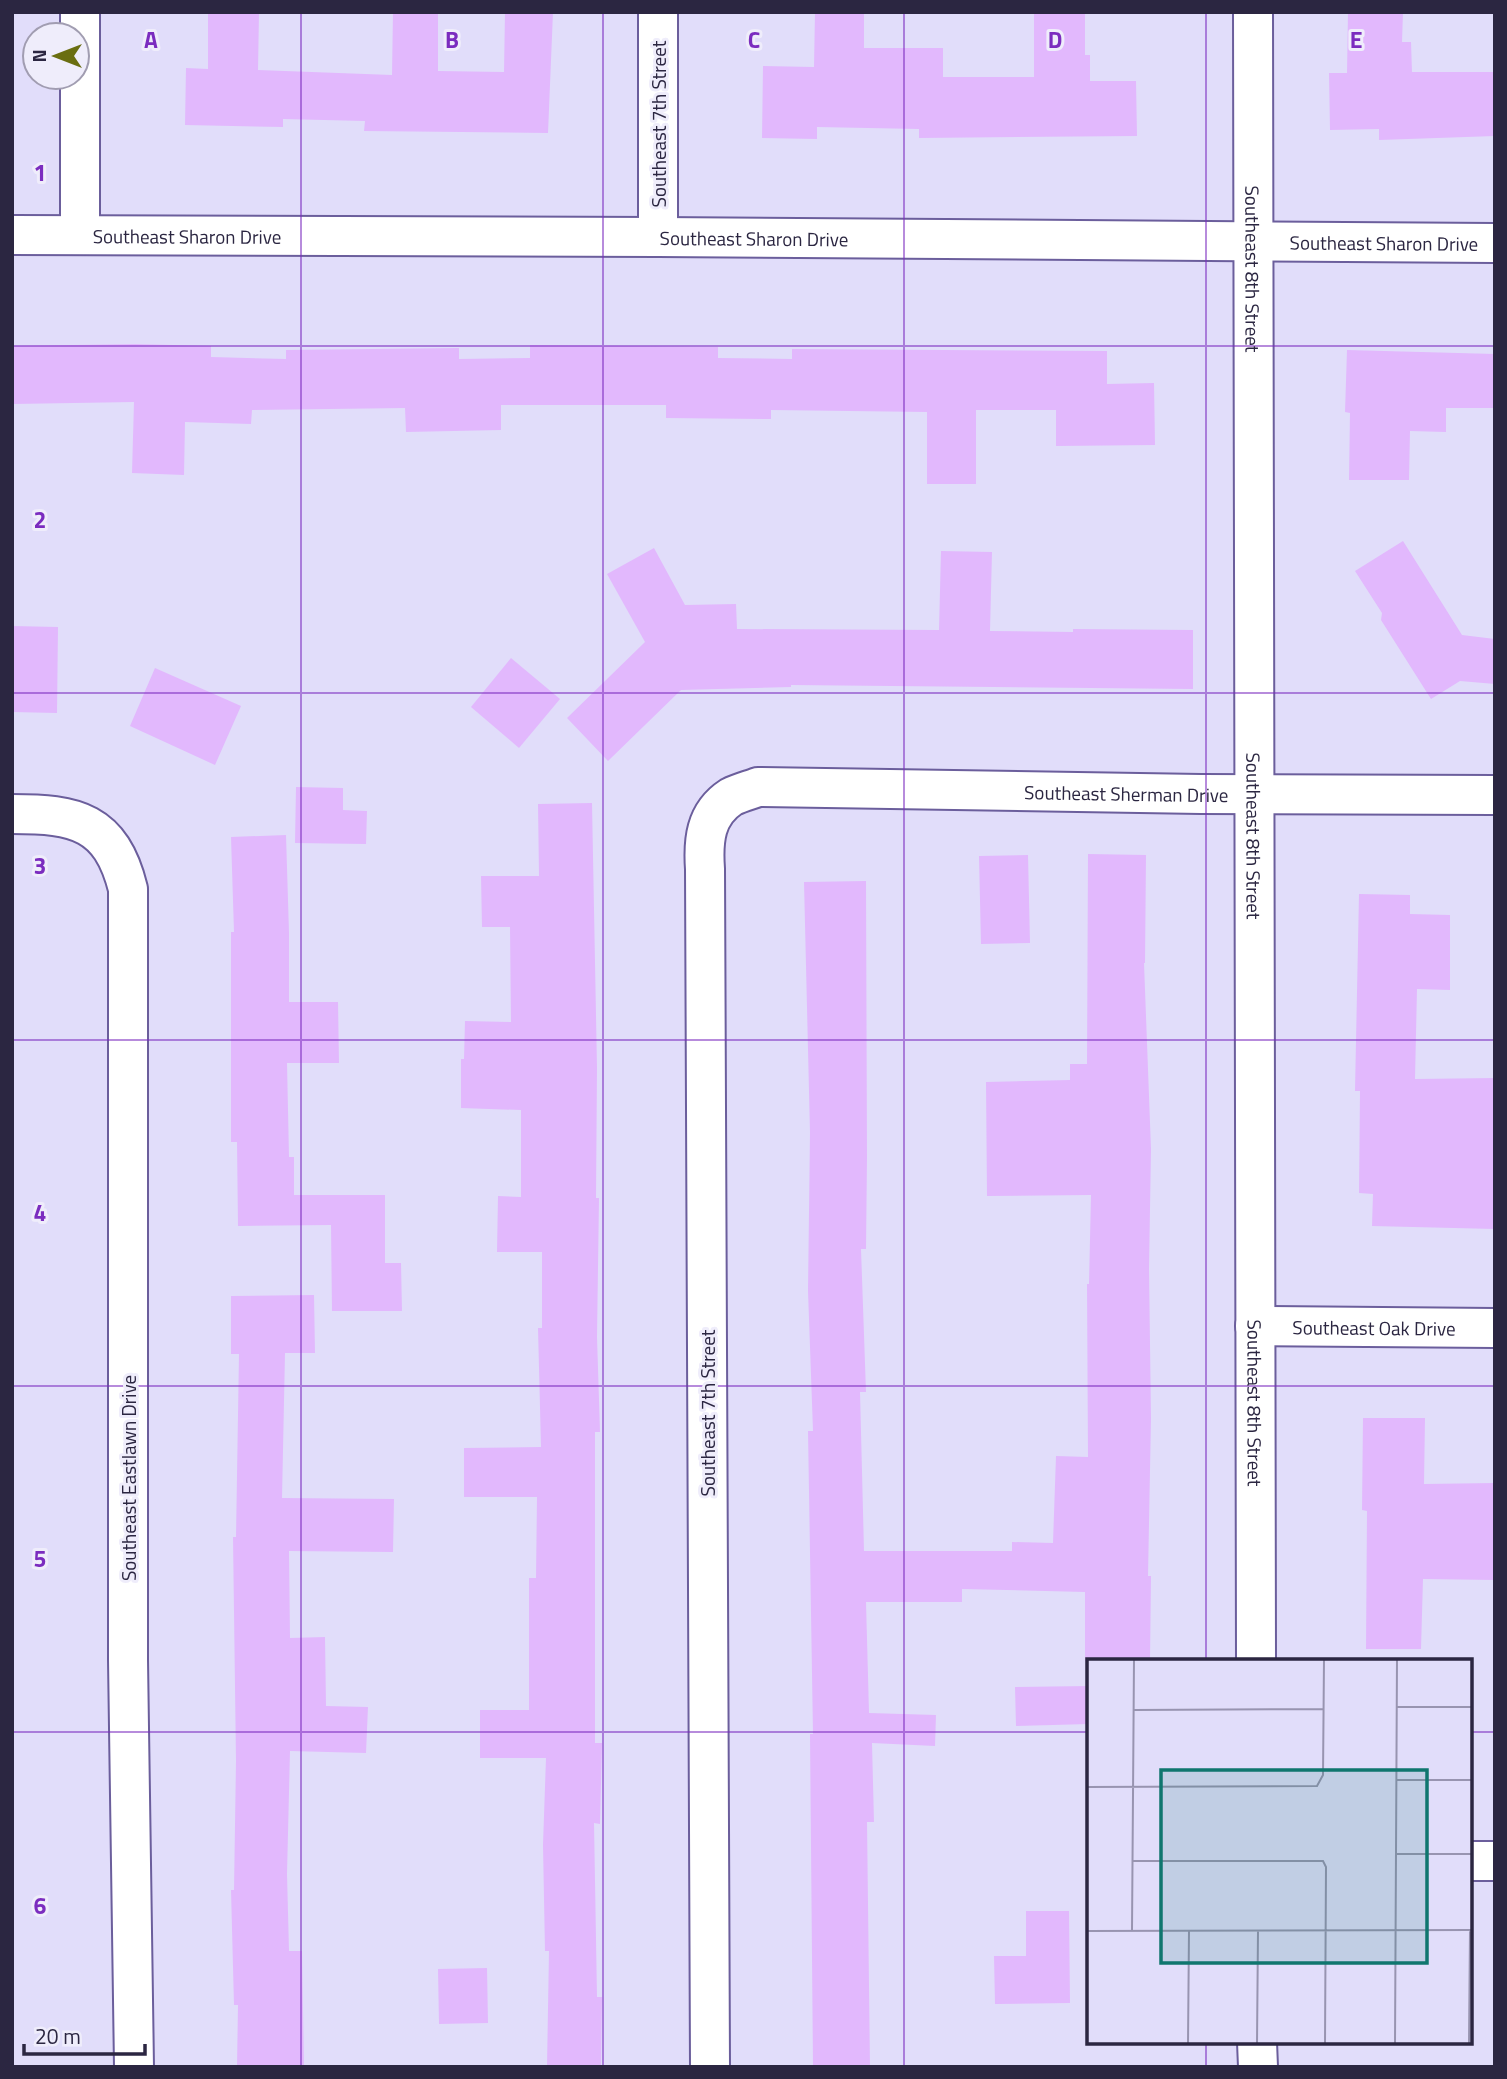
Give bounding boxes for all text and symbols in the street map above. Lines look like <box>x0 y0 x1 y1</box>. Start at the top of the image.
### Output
north arrow <box>21 21 91 91</box>
text: A <box>144 22 158 57</box>
text: B <box>445 22 459 57</box>
text: C <box>748 22 760 57</box>
text: D <box>1048 22 1062 57</box>
text: E <box>1350 22 1362 57</box>
street label: Southeast 7th Street <box>644 40 673 207</box>
text: N <box>24 49 53 63</box>
text: 1 <box>34 155 46 190</box>
street label: Southeast 8th Street <box>1239 186 1268 353</box>
street label: Southeast Sharon Drive <box>93 221 281 250</box>
street label: Southeast Sharon Drive <box>660 223 848 253</box>
street label: Southeast Sharon Drive <box>1290 227 1478 257</box>
text: 2 <box>34 502 46 537</box>
street label: Southeast 8th Street <box>1240 753 1269 920</box>
street label: Southeast Sherman Drive <box>1024 777 1228 809</box>
text: 3 <box>34 848 46 883</box>
text: 4 <box>34 1195 46 1230</box>
street label: Southeast Oak Drive <box>1292 1312 1456 1342</box>
street label: Southeast 8th Street <box>1241 1320 1270 1487</box>
street label: Southeast 7th Street <box>693 1329 722 1496</box>
street label: Southeast Eastlawn Drive <box>114 1375 143 1581</box>
text: 5 <box>34 1541 46 1576</box>
inset map <box>1087 1659 1472 2044</box>
text: 6 <box>34 1888 47 1923</box>
scale bar <box>24 2012 145 2056</box>
text: 20 m <box>35 2020 81 2052</box>

